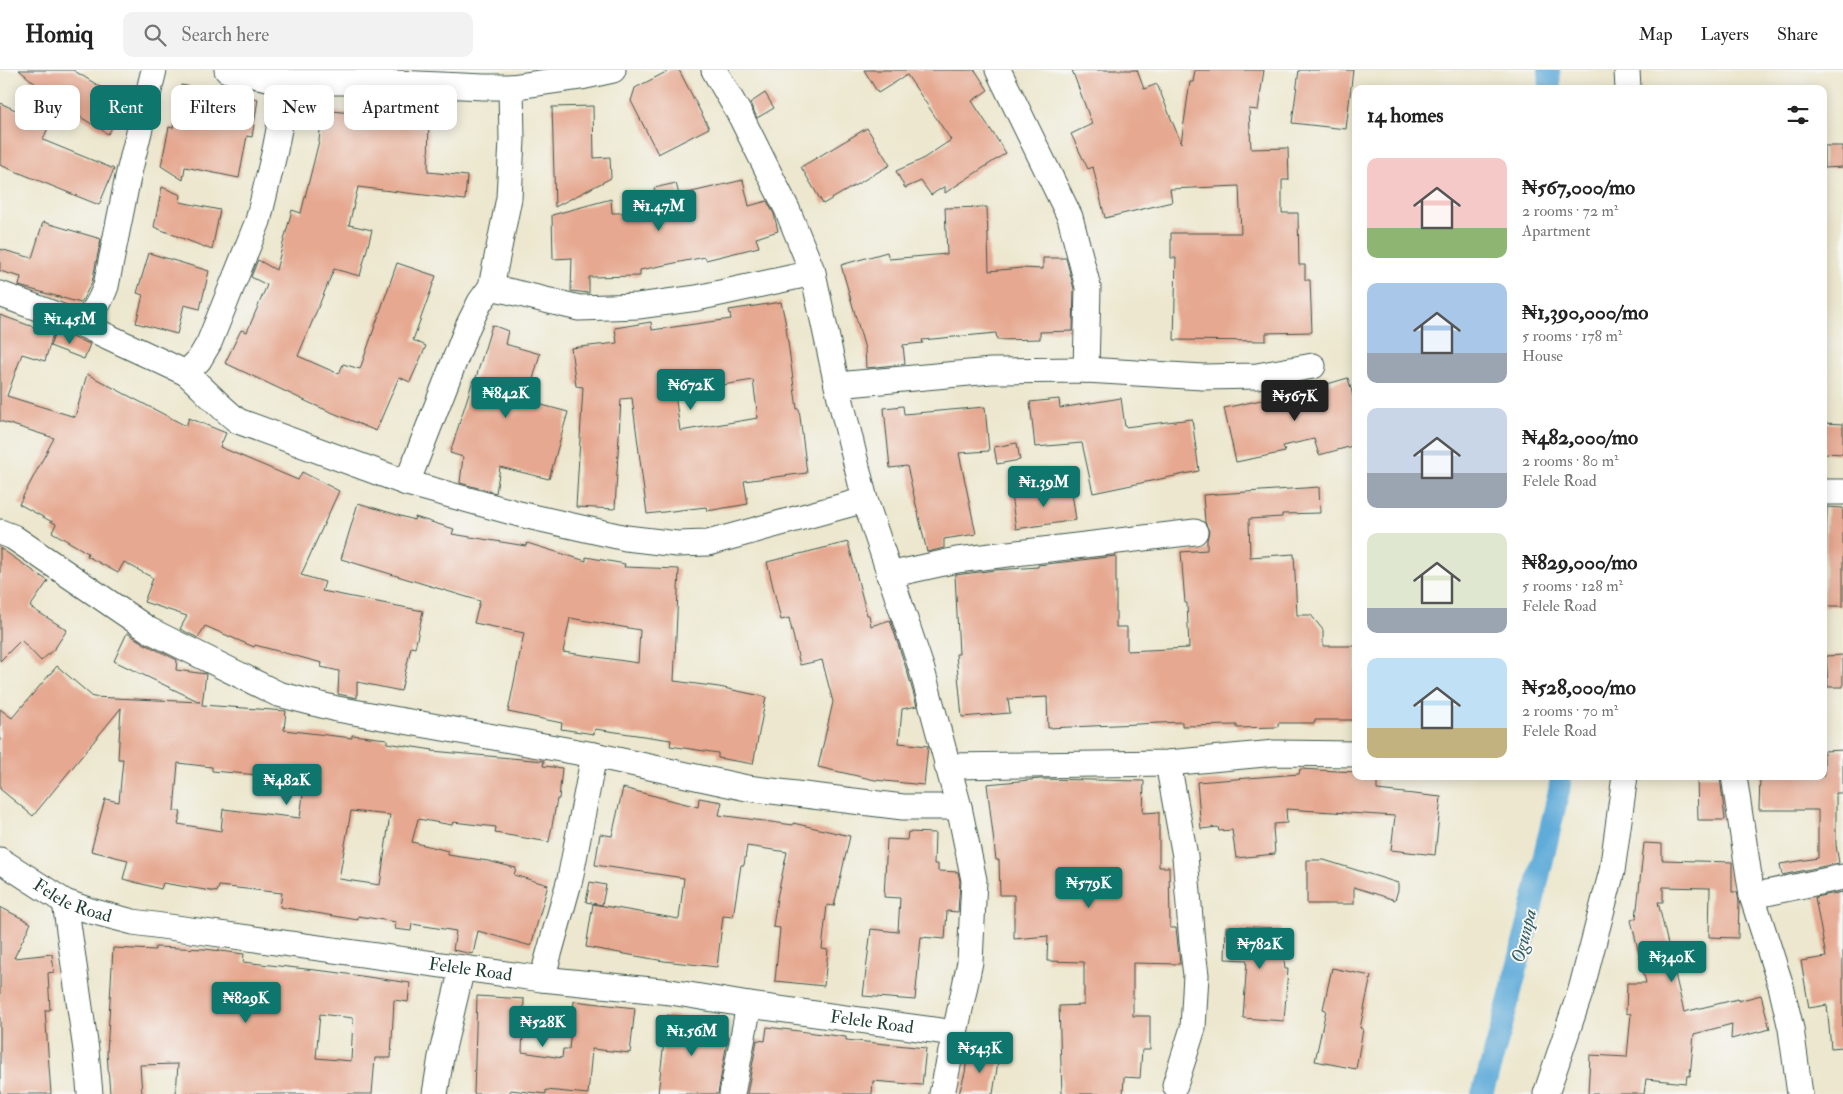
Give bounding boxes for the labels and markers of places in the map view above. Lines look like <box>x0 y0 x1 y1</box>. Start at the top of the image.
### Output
pin: ₦1.47M <box>618 190 700 232</box>
pin: ₦1.45M <box>29 302 111 345</box>
pin: ₦672K <box>656 368 726 411</box>
pin: ₦842K <box>471 376 541 419</box>
pin: ₦567K <box>1260 380 1330 422</box>
pin: ₦1.39M <box>1003 466 1085 508</box>
pin: ₦482K <box>252 764 322 806</box>
pin: ₦579K <box>1054 866 1124 909</box>
pin: ₦782K <box>1225 928 1295 970</box>
pin: ₦340K <box>1637 940 1707 983</box>
pin: ₦829K <box>211 982 281 1024</box>
pin: ₦528K <box>508 1006 578 1048</box>
pin: ₦1.56M <box>651 1014 733 1057</box>
pin: ₦543K <box>945 1032 1015 1074</box>

